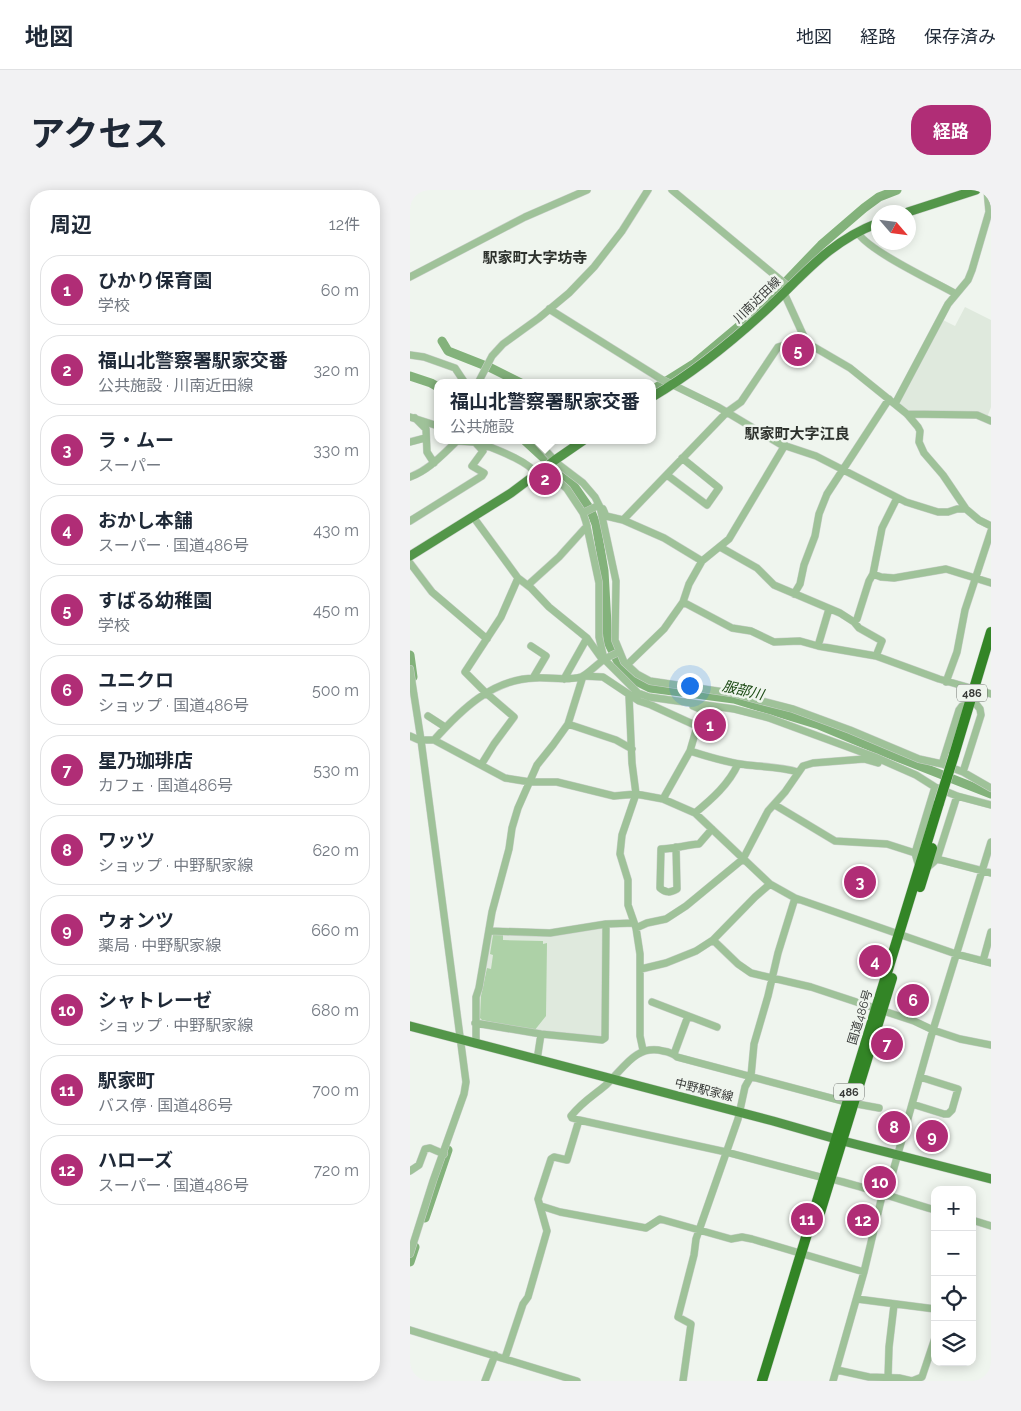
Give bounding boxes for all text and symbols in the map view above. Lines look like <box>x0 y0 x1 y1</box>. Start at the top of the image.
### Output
text: 地図 <box>25 22 73 51</box>
text: 地図 <box>796 26 832 47</box>
text: 経路 <box>860 26 896 47</box>
text: 保存済み <box>924 26 996 47</box>
button: 経路 <box>911 105 991 155</box>
text: アクセス <box>30 113 168 154</box>
north arrow <box>871 205 916 250</box>
text: 周辺 <box>50 212 92 237</box>
text: 12件 <box>329 215 360 234</box>
district label: 駅家町大字坊寺 <box>482 249 588 267</box>
text: ひかり保育園 <box>98 269 212 291</box>
street label: 川南近田線 <box>731 274 783 326</box>
text: 1 <box>63 281 71 300</box>
text: 60 m <box>321 281 359 300</box>
text: 学校 <box>98 296 130 315</box>
pin: 5 <box>782 331 814 369</box>
text: 福山北警察署駅家交番 <box>98 349 288 371</box>
text: 2 <box>62 361 72 380</box>
text: 320 m <box>314 361 359 380</box>
text: 公共施設 · 川南近田線 <box>98 376 253 395</box>
popup <box>434 379 656 444</box>
text: 福山北警察署駅家交番 <box>450 390 640 412</box>
text: 公共施設 <box>450 417 514 436</box>
district label: 駅家町大字江良 <box>744 425 850 443</box>
text: ラ・ムー <box>98 429 174 451</box>
text: 3 <box>63 441 71 460</box>
text: 330 m <box>313 441 359 460</box>
text: スーパー <box>98 456 162 475</box>
pin: 2 <box>529 460 561 498</box>
text: おかし本舗 <box>98 509 193 531</box>
text: 4 <box>62 521 72 540</box>
text: 430 m <box>313 521 359 540</box>
text: スーパー · 国道486号 <box>98 536 249 555</box>
text: すばる幼稚園 <box>98 589 212 611</box>
text: 5 <box>63 601 71 620</box>
text: 450 m <box>313 601 359 620</box>
text: 学校 <box>98 616 130 635</box>
text: ユニクロ <box>98 669 174 691</box>
your location <box>677 673 703 699</box>
water label: 服部川 <box>721 677 767 703</box>
text: 6 <box>62 681 72 700</box>
text: 500 m <box>312 681 359 700</box>
road number: 486 <box>957 684 987 702</box>
text: ショップ · 国道486号 <box>98 696 249 715</box>
pin: 1 <box>694 706 726 744</box>
text: 星乃珈琲店 <box>98 749 193 771</box>
text: 7 <box>63 761 71 780</box>
text: 530 m <box>313 761 359 780</box>
text: カフェ · 国道486号 <box>98 776 233 795</box>
text: ワッツ <box>98 829 155 851</box>
text: 8 <box>62 841 72 860</box>
text: 620 m <box>312 841 359 860</box>
text: ショップ · 中野駅家線 <box>98 856 253 875</box>
pin: 3 <box>844 863 876 901</box>
text: ウォンツ <box>98 909 174 931</box>
text: 9 <box>62 921 72 940</box>
text: 660 m <box>311 921 359 940</box>
text: 薬局 · 中野駅家線 <box>98 936 221 955</box>
pin: 4 <box>859 942 891 980</box>
pin: 6 <box>897 981 929 1019</box>
street label: 国道486号 <box>845 988 875 1046</box>
text: シャトレーゼ <box>98 989 212 1011</box>
text: 10 <box>58 1001 76 1020</box>
text: 680 m <box>311 1001 359 1020</box>
text: ショップ · 中野駅家線 <box>98 1016 253 1035</box>
pin: 7 <box>871 1025 903 1063</box>
text: 駅家町 <box>98 1069 155 1091</box>
street label: 中野駅家線 <box>673 1076 735 1104</box>
text: 11 <box>59 1081 75 1100</box>
text: 700 m <box>312 1081 359 1100</box>
road number: 486 <box>834 1084 864 1100</box>
text: バス停 · 国道486号 <box>98 1096 233 1115</box>
pin: 8 <box>878 1108 910 1146</box>
pin: 9 <box>916 1117 948 1155</box>
text: ハローズ <box>98 1149 173 1171</box>
text: 12 <box>59 1161 75 1180</box>
text: 720 m <box>314 1161 359 1180</box>
pin: 10 <box>864 1163 896 1201</box>
text: スーパー · 国道486号 <box>98 1176 249 1195</box>
map controls <box>931 1186 976 1366</box>
button: + <box>931 1186 976 1231</box>
pin: 11 <box>791 1200 823 1238</box>
pin: 12 <box>847 1201 879 1239</box>
button: − <box>931 1231 976 1276</box>
button: locate <box>931 1276 976 1321</box>
button: layers <box>931 1321 976 1366</box>

